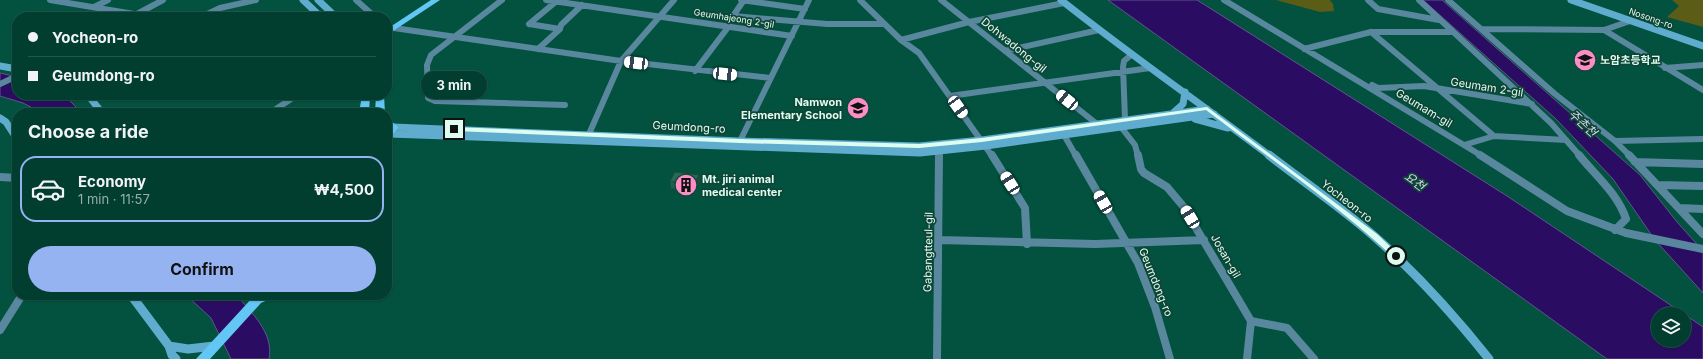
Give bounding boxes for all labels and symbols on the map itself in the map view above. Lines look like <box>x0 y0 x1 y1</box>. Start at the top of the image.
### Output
street label: Nosong-ro <box>1627 5 1675 31</box>
street label: Geumhajeong 2-gil <box>693 6 775 30</box>
street label: Dohwadong-gil <box>979 14 1049 76</box>
school or university icon: 노암초등학교 <box>1572 47 1598 73</box>
place label: 노암초등학교 <box>1600 53 1661 67</box>
car <box>623 56 649 70</box>
car <box>712 67 738 81</box>
callout: 3 min <box>421 71 487 99</box>
street label: Geumam 2-gil <box>1450 74 1524 100</box>
street label: Geumam-gil <box>1393 86 1455 130</box>
car <box>1054 88 1080 112</box>
car <box>946 94 970 120</box>
place label: Namwon Elementary School <box>741 95 842 122</box>
school or university icon: Namwon Elementary School <box>845 95 871 121</box>
water label: 주촌천 <box>1566 106 1602 141</box>
street label: Geumdong-ro <box>652 118 726 136</box>
route end <box>445 120 463 138</box>
water label: 요천 <box>1402 168 1430 195</box>
car <box>999 170 1021 196</box>
building icon: Mt. jiri animal medical center <box>673 172 699 198</box>
place label: Mt. jiri animal medical center <box>702 172 782 199</box>
street label: Yocheon-ro <box>1319 177 1376 226</box>
car <box>1092 189 1114 215</box>
car <box>1179 204 1201 230</box>
street label: Gabangtteul-gil <box>920 212 936 292</box>
street label: Josan-gil <box>1208 231 1244 281</box>
street label: Geumdong-ro <box>1136 246 1176 319</box>
route start <box>1387 247 1405 265</box>

